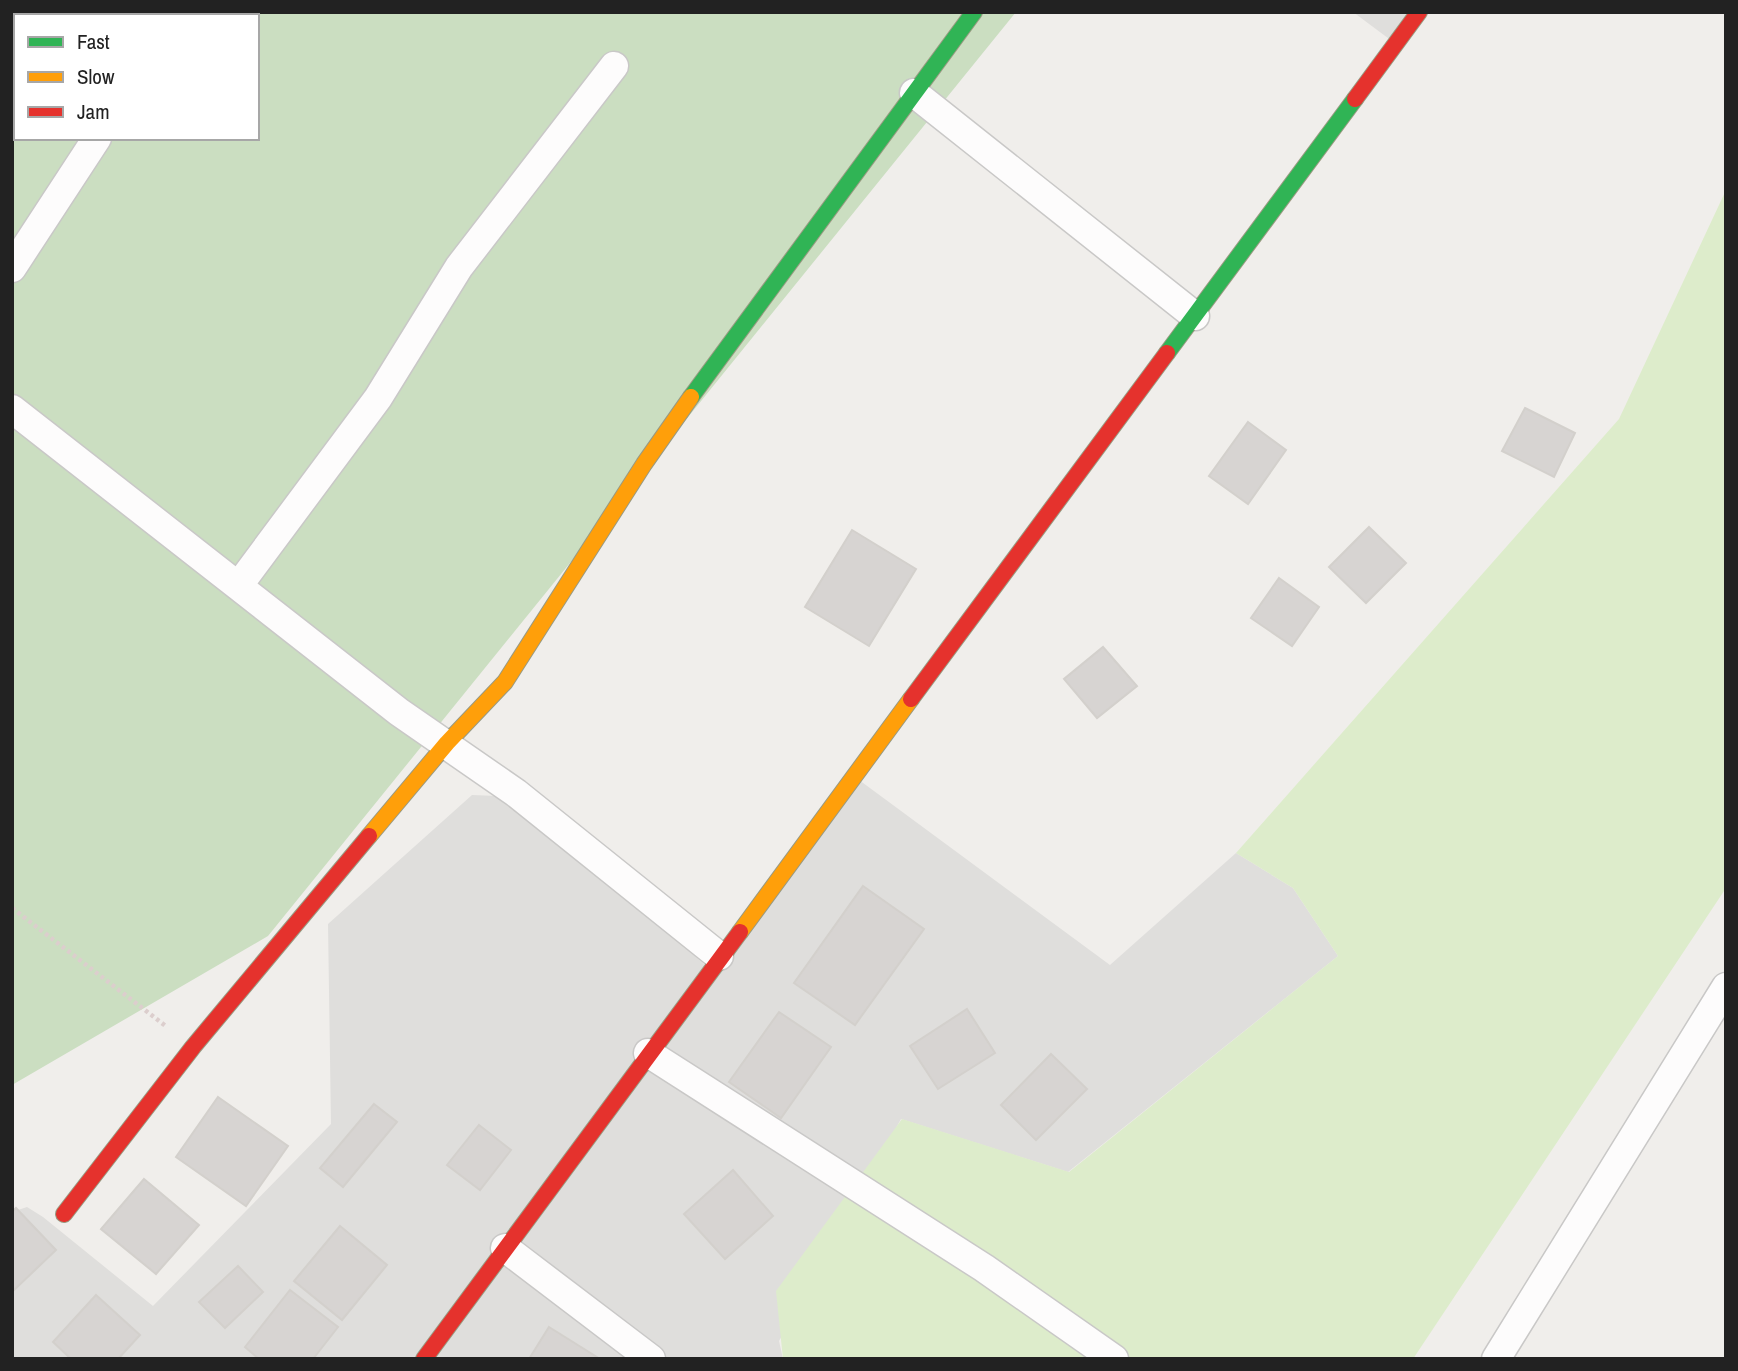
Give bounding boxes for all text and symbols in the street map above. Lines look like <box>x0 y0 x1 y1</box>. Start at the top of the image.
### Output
legend <box>14 14 259 140</box>
text: Fast <box>77 27 110 56</box>
text: Slow <box>77 62 115 91</box>
text: Jam <box>77 97 110 126</box>

